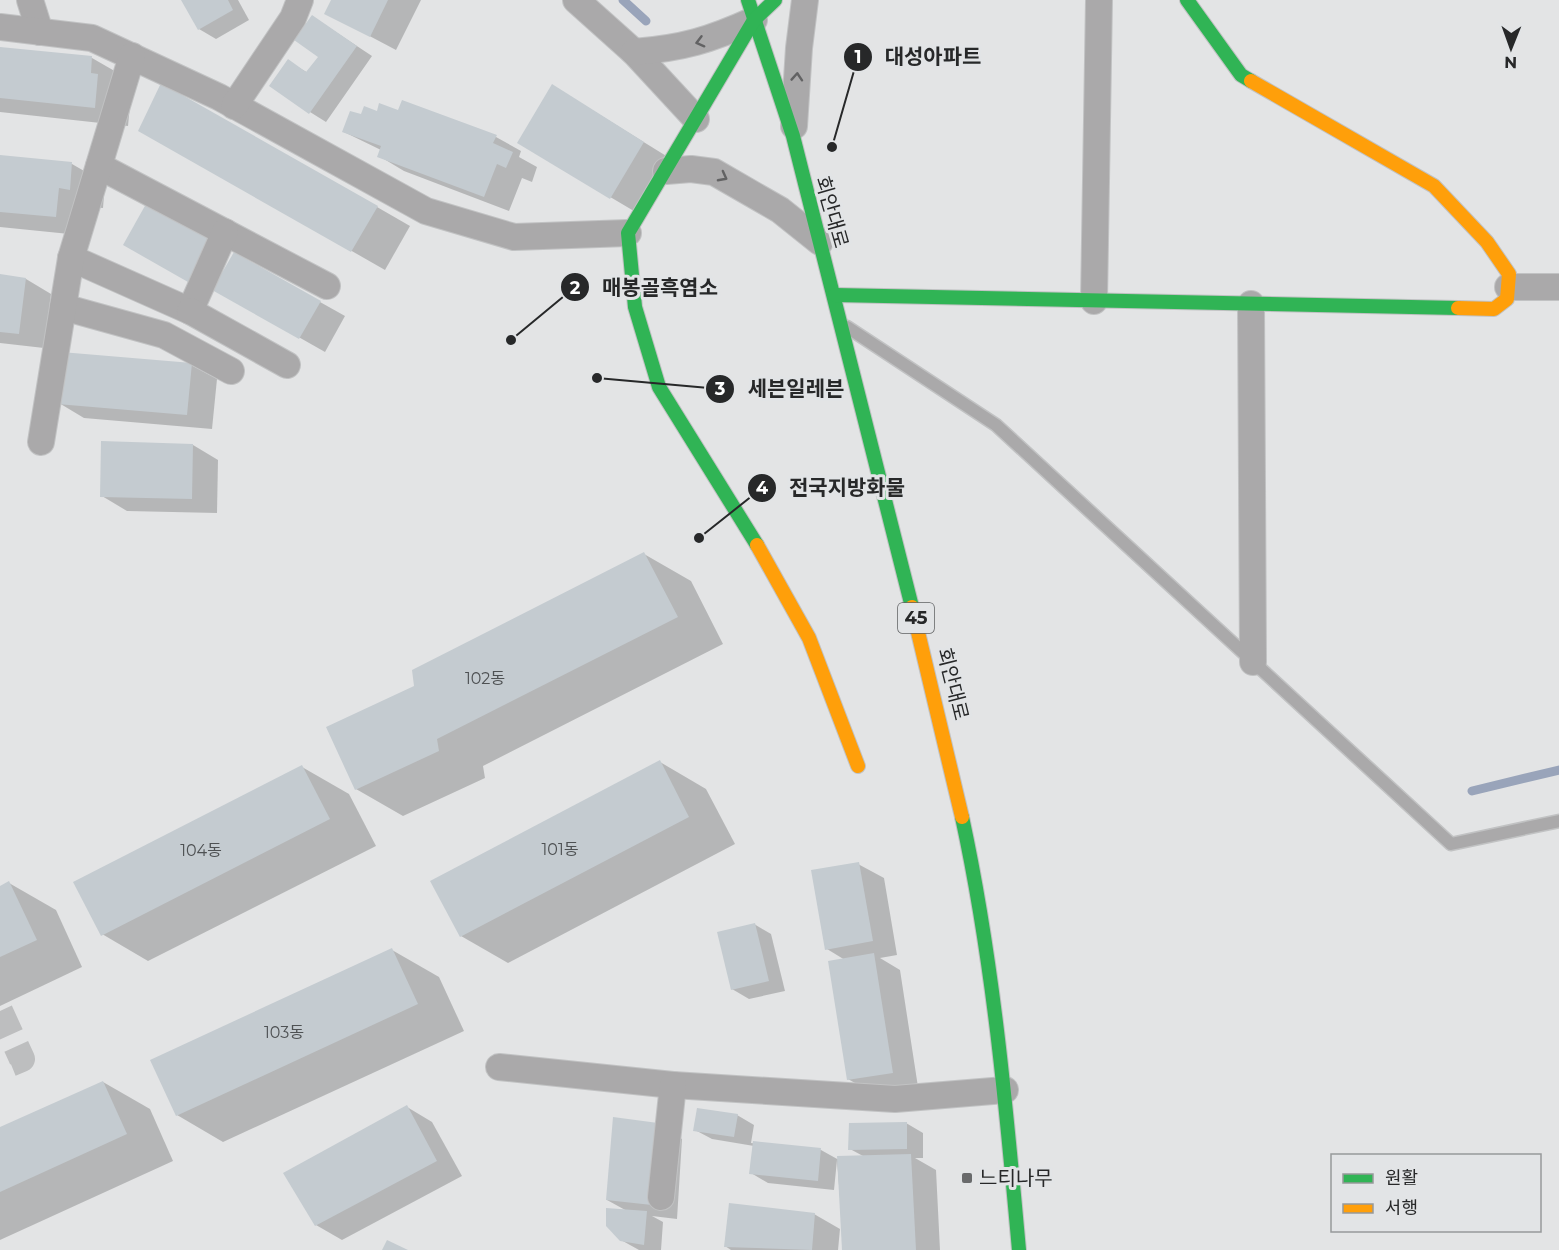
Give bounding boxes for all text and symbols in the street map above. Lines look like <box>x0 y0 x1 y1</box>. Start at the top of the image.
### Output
north arrow <box>1481 18 1541 78</box>
one-way arrow <box>695 35 705 48</box>
callout: 대성아파트 <box>843 37 994 76</box>
text: 대성아파트 <box>885 44 981 69</box>
text: 1 <box>854 46 862 68</box>
text: N <box>1504 53 1517 72</box>
one-way arrow <box>790 73 803 82</box>
one-way arrow <box>716 170 727 181</box>
street label: 회안대로 <box>810 173 854 251</box>
callout: 매봉골흑염소 <box>560 268 730 307</box>
text: 매봉골흑염소 <box>602 275 718 300</box>
text: 2 <box>570 277 581 299</box>
callout: 세븐일레븐 <box>705 369 856 408</box>
text: 세븐일레븐 <box>748 376 844 401</box>
text: 3 <box>714 378 726 400</box>
callout: 전국지방화물 <box>747 468 917 507</box>
text: 전국지방화물 <box>789 475 905 500</box>
text: 4 <box>756 477 769 499</box>
road number: 45 <box>898 603 934 633</box>
street label: 회안대로 <box>932 645 974 723</box>
house number: 102동 <box>465 669 505 688</box>
house number: 101동 <box>542 840 579 859</box>
house number: 104동 <box>180 841 222 860</box>
house number: 103동 <box>264 1023 304 1042</box>
legend <box>1331 1154 1541 1232</box>
place label: 느티나무 <box>979 1166 1053 1190</box>
text: 원활 <box>1385 1167 1418 1189</box>
marker: 느티나무 <box>960 1171 974 1185</box>
text: 서행 <box>1385 1197 1418 1219</box>

